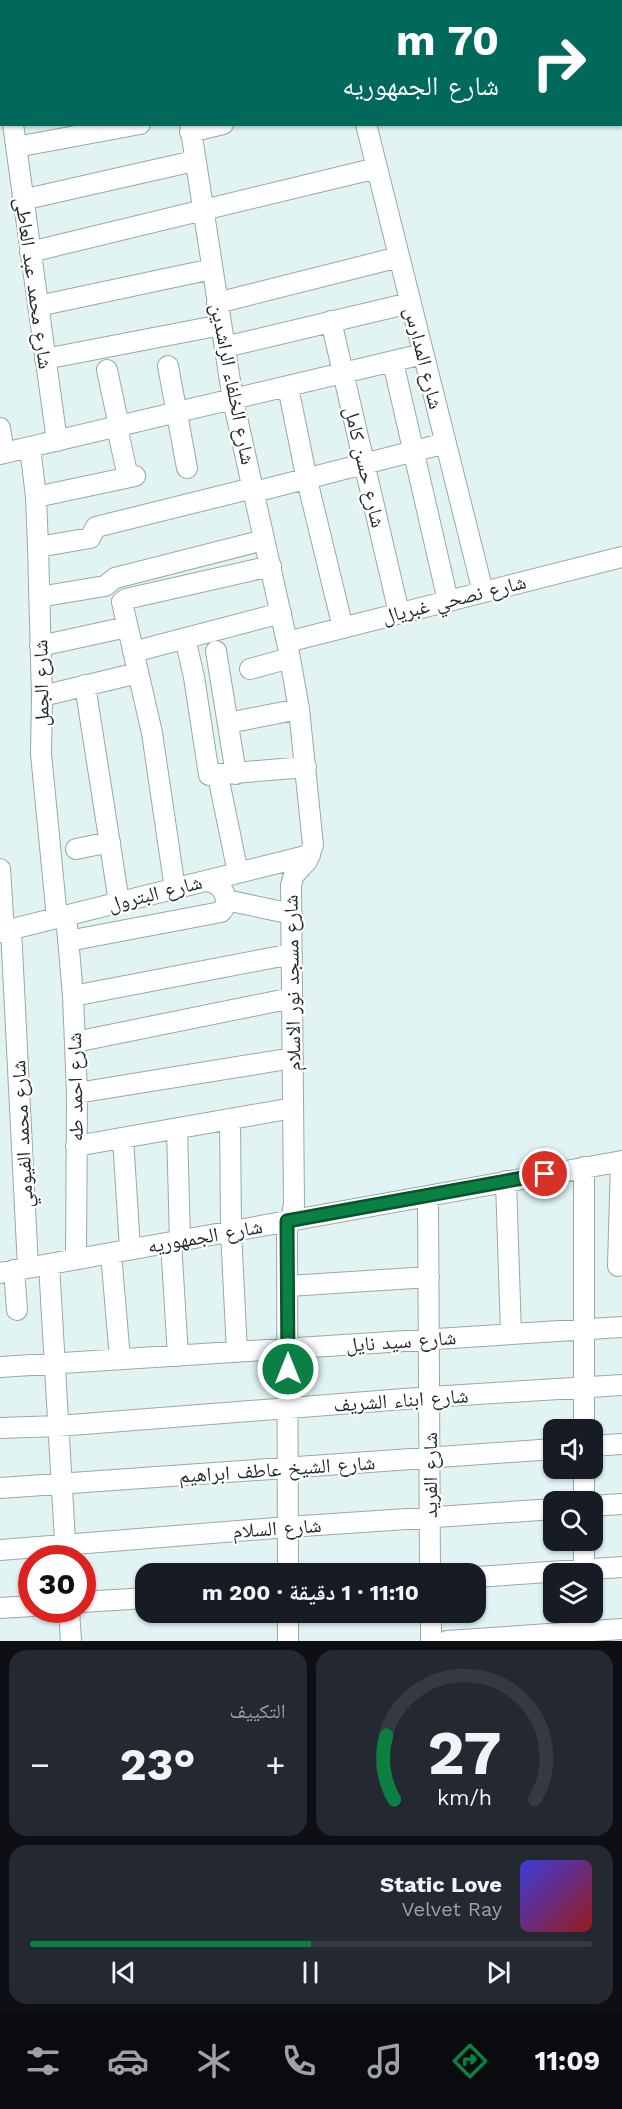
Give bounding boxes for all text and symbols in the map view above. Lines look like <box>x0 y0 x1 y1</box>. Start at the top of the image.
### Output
text: 70 m <box>396 16 499 65</box>
icon: right <box>520 24 598 102</box>
text: شارع الجمهوريه <box>342 70 499 102</box>
street label: شارع محمد عبد العاطى <box>9 195 58 371</box>
street label: شارع الخلفاء الراشدين <box>205 301 260 467</box>
street label: شارع المدارس <box>399 304 448 412</box>
street label: شارع حسن كامل <box>338 404 391 530</box>
street label: شارع نصحي غبريال <box>379 569 530 632</box>
street label: شارع الجمل <box>28 639 55 727</box>
street label: شارع البترول <box>105 870 205 917</box>
street label: شارع مسجد نور الاسلام <box>278 895 308 1071</box>
street label: شارع احمد طه <box>62 1032 89 1142</box>
street label: شارع محمد الفيومي <box>6 1059 42 1209</box>
pin <box>519 1148 570 1199</box>
icon: arrive <box>528 1157 561 1190</box>
street label: شارع الجمهوريه <box>146 1214 264 1259</box>
street label: شارع سيد نايل <box>345 1325 457 1358</box>
position arrow <box>256 1337 320 1401</box>
street label: شارع ابناء الشريف <box>333 1383 469 1418</box>
map controls <box>543 1419 603 1623</box>
button: sound <box>543 1419 603 1479</box>
street label: شارع الفريد <box>418 1432 443 1518</box>
street label: شارع الشيخ عاطف ابراهيم <box>178 1450 376 1490</box>
button: search <box>543 1491 603 1551</box>
street label: شارع السلام <box>232 1513 322 1545</box>
speed limit sign: 30 <box>18 1545 96 1623</box>
button: layers <box>543 1563 603 1623</box>
text: 11:10 · 1 دقيقة · 200 m <box>202 1580 419 1605</box>
text: التكييف <box>229 1699 286 1723</box>
text: 27 <box>427 1716 501 1789</box>
text: 23° <box>120 1738 196 1791</box>
text: − <box>30 1745 50 1784</box>
text: + <box>266 1745 286 1784</box>
text: km/h <box>437 1785 492 1810</box>
text: Static Love <box>380 1872 502 1897</box>
text: Velvet Ray <box>402 1897 502 1921</box>
icon: previous <box>107 1956 140 1989</box>
icon: pause <box>294 1956 327 1989</box>
icon: next <box>482 1956 515 1989</box>
icon: filters <box>22 2040 64 2082</box>
icon: car <box>107 2040 149 2082</box>
icon: climate <box>193 2040 235 2082</box>
icon: phone <box>278 2040 320 2082</box>
icon: music <box>364 2040 406 2082</box>
icon: directions <box>449 2040 491 2082</box>
text: 11:09 <box>535 2045 600 2077</box>

